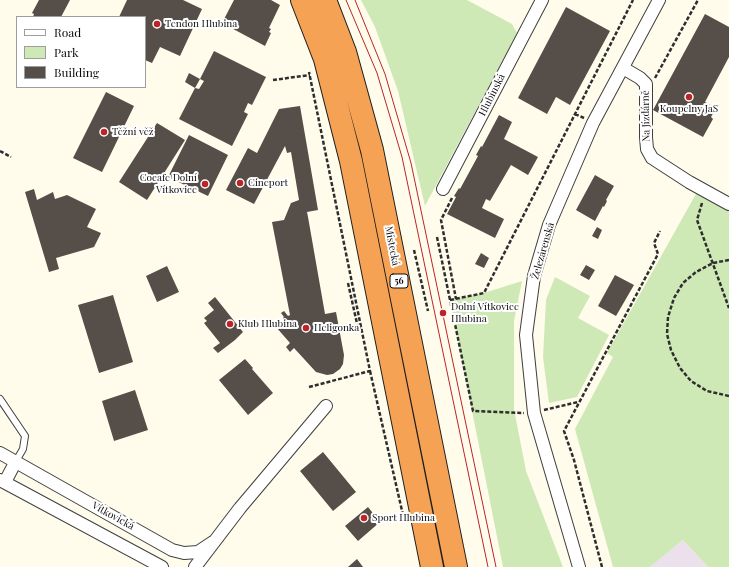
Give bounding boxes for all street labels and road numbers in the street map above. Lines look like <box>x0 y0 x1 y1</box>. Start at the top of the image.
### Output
street label: Hlubinská <box>476 72 508 118</box>
street label: Na Jízdárně <box>640 90 652 142</box>
street label: Železárenská <box>529 221 557 281</box>
street label: Místecká <box>382 225 402 267</box>
road number: 56 <box>390 274 408 288</box>
street label: Vítkovická <box>90 500 136 532</box>

